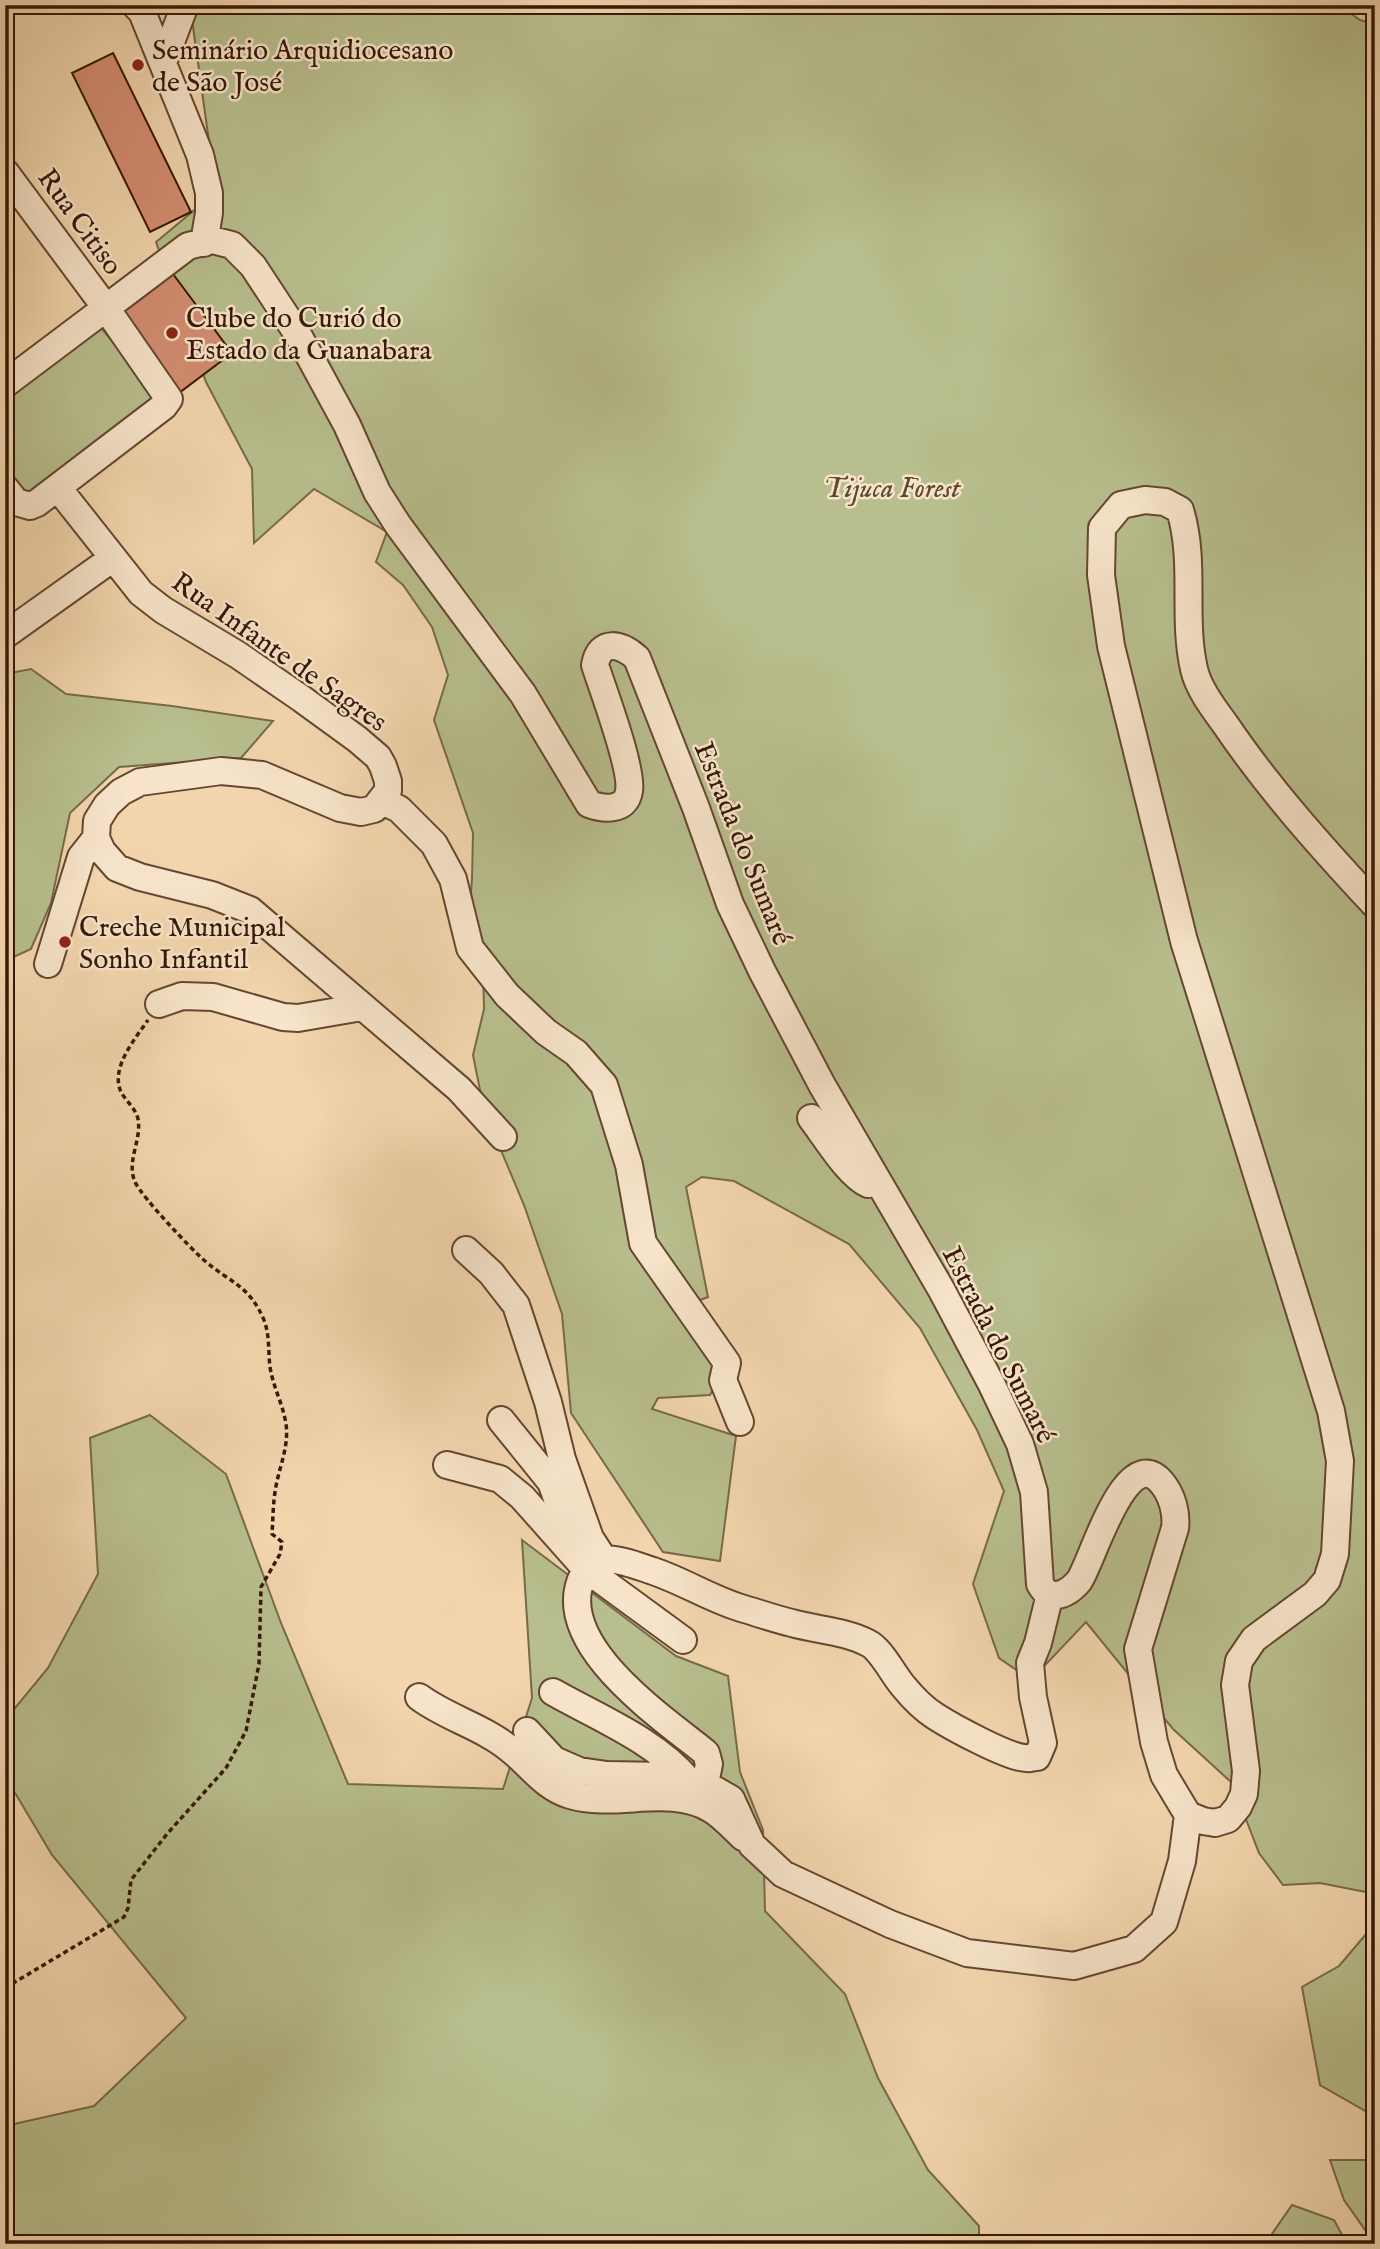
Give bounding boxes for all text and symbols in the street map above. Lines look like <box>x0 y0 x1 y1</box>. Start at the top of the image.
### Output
place label: Seminário Arquidiocesano de São José <box>152 34 453 101</box>
marker: Seminário Arquidiocesano de São José <box>130 57 146 73</box>
street label: Rua Citiso <box>29 162 129 283</box>
place label: Clube do Curió do Estado da Guanabara <box>186 302 432 369</box>
marker: Clube do Curió do Estado da Guanabara <box>164 325 180 341</box>
park label: Tijuca Forest <box>823 472 961 507</box>
street label: Rua Infante de Sagres <box>164 566 393 741</box>
street label: Estrada do Sumaré <box>685 737 798 951</box>
place label: Creche Municipal Sonho Infantil <box>79 911 285 978</box>
marker: Creche Municipal Sonho Infantil <box>57 934 73 950</box>
street label: Estrada do Sumaré <box>933 1241 1063 1450</box>

